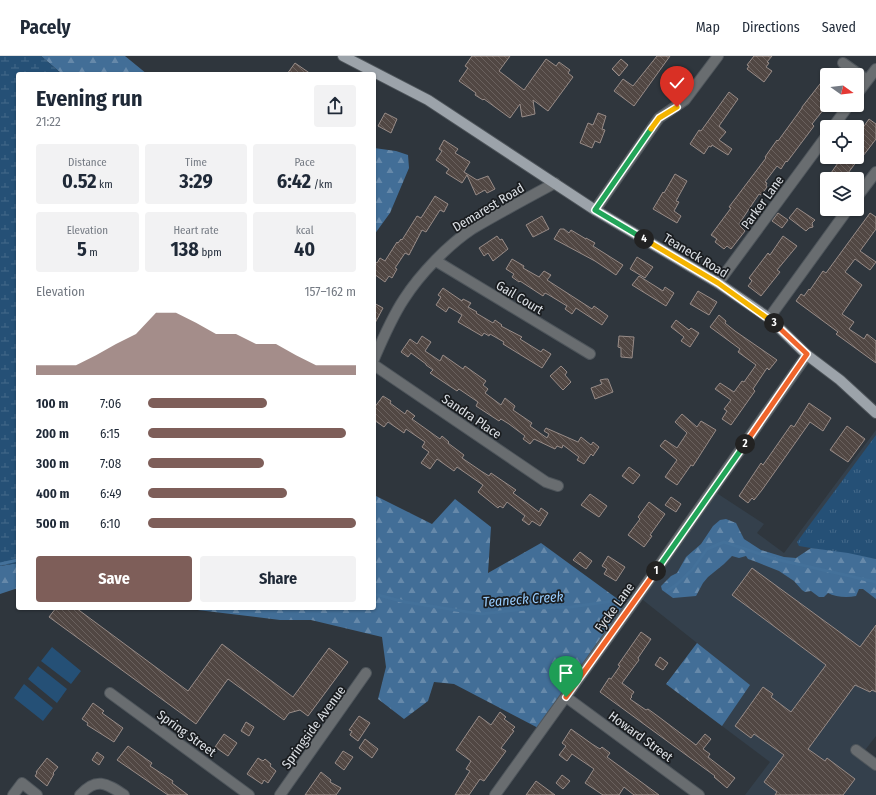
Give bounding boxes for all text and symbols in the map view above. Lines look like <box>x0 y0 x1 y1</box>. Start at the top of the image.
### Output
text: Pacely <box>20 16 70 39</box>
text: Map <box>696 19 720 36</box>
text: Directions <box>742 19 800 36</box>
text: Saved <box>822 19 856 36</box>
pin <box>660 66 694 107</box>
north arrow <box>820 68 864 112</box>
map controls <box>820 68 864 216</box>
icon: check <box>666 72 688 94</box>
text: Evening run <box>36 85 143 112</box>
button: share <box>314 85 356 127</box>
text: 21:22 <box>36 114 61 129</box>
button: locate <box>820 120 864 164</box>
text: Distance <box>68 156 107 169</box>
text: Time <box>185 156 207 169</box>
text: Pace <box>294 156 315 169</box>
text: 0.52 <box>62 169 97 193</box>
text: 3:29 <box>179 169 213 193</box>
text: 6:42 <box>277 169 311 193</box>
button: layers <box>820 172 864 216</box>
street label: Parker Lane <box>738 173 787 232</box>
text: km <box>97 178 113 191</box>
text: /km <box>311 178 332 191</box>
street label: Demarest Road <box>450 180 527 235</box>
text: Elevation <box>67 224 108 237</box>
text: Heart rate <box>173 224 219 237</box>
text: kcal <box>296 224 314 237</box>
pin: 4 <box>634 229 654 249</box>
street label: Teaneck Road <box>661 230 731 281</box>
text: 4 <box>641 232 647 245</box>
text: 5 <box>77 237 87 261</box>
text: 138 <box>170 237 199 261</box>
text: 40 <box>294 237 315 261</box>
text: m <box>87 246 98 259</box>
text: bpm <box>199 246 222 259</box>
street label: Gail Court <box>493 278 547 318</box>
text: Elevation <box>36 284 85 299</box>
text: 157–162 m <box>305 284 356 299</box>
pin: 3 <box>764 313 784 333</box>
text: 3 <box>771 316 777 329</box>
street label: Sandra Place <box>439 391 504 442</box>
text: 100 m <box>36 396 68 411</box>
text: 7:06 <box>100 396 121 411</box>
text: 200 m <box>36 426 69 441</box>
text: 6:15 <box>100 426 120 441</box>
pin: 2 <box>735 434 755 454</box>
text: 2 <box>742 437 748 450</box>
text: 300 m <box>36 456 69 471</box>
text: 7:08 <box>100 456 121 471</box>
text: 400 m <box>36 486 70 501</box>
text: 6:49 <box>100 486 122 501</box>
text: 500 m <box>36 516 69 531</box>
text: 6:10 <box>100 516 121 531</box>
button: Save <box>36 556 192 602</box>
button: Share <box>200 556 356 602</box>
pin: 1 <box>646 561 666 581</box>
text: 1 <box>654 564 658 577</box>
street label: Fycke Lane <box>592 580 637 635</box>
water label: Teaneck Creek <box>482 588 564 611</box>
pin <box>549 656 583 697</box>
icon: arrive <box>555 662 577 684</box>
street label: Springside Avenue <box>278 683 348 772</box>
street label: Spring Street <box>154 707 220 760</box>
street label: Howard Street <box>606 708 676 765</box>

